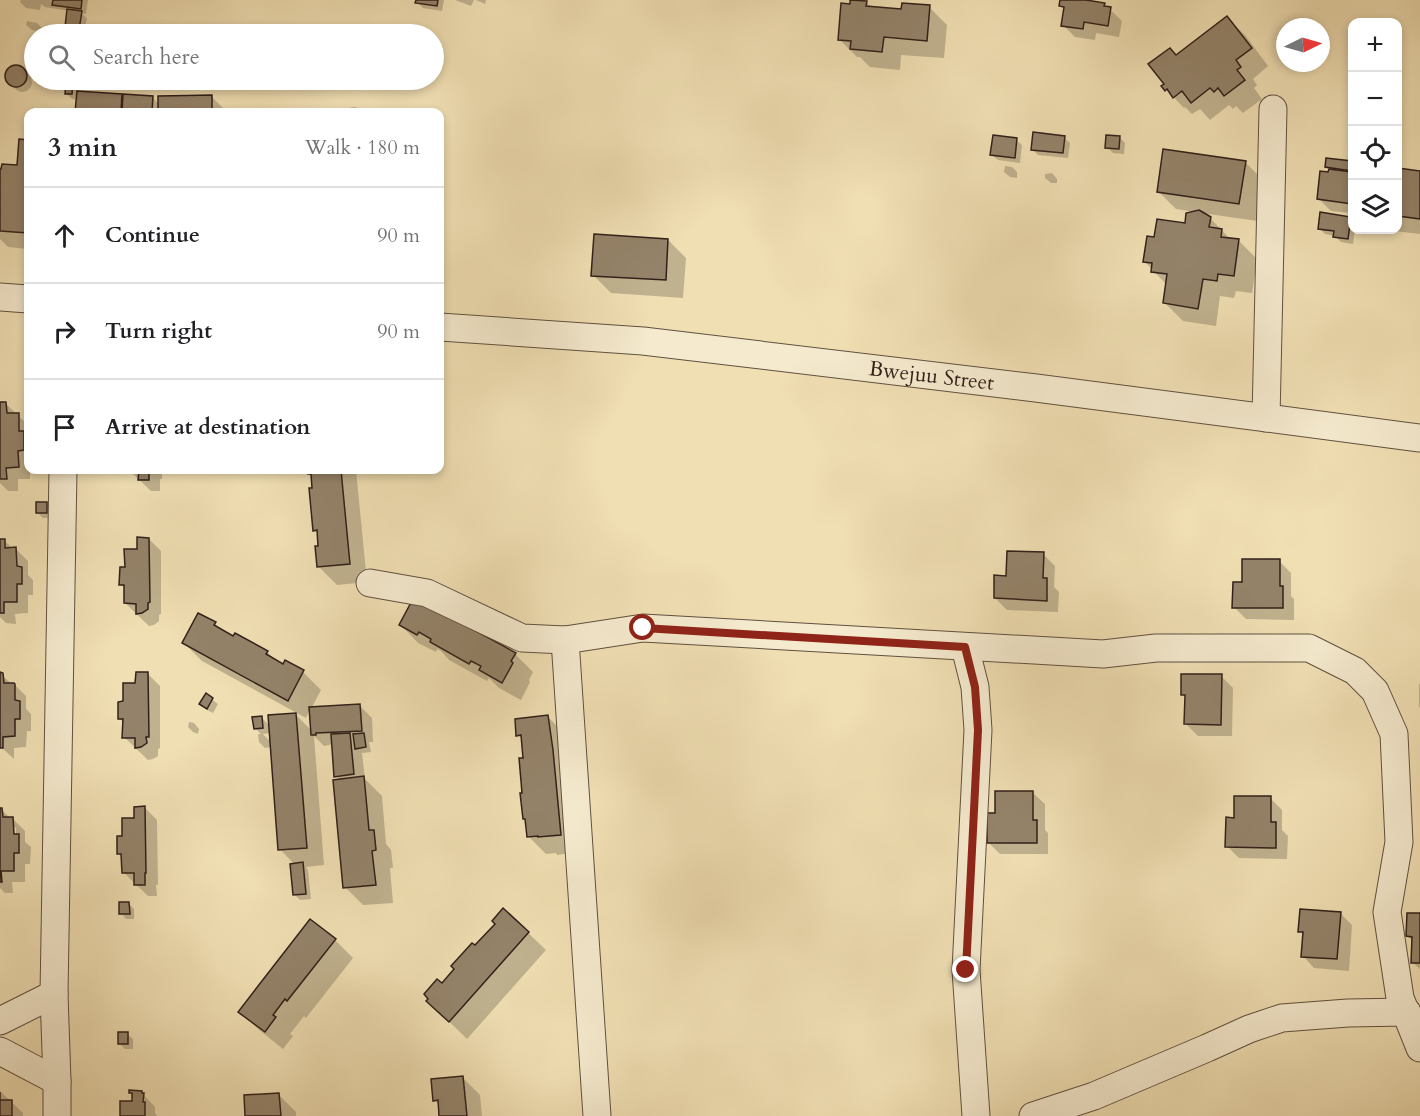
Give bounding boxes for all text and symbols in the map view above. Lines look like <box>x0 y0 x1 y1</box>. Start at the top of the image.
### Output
north arrow <box>1276 18 1330 72</box>
map controls <box>1348 18 1402 234</box>
button: + <box>1348 18 1402 72</box>
search box <box>24 24 444 90</box>
icon: search <box>45 41 78 74</box>
text: Search here <box>93 42 200 72</box>
button: − <box>1348 72 1402 126</box>
button: locate <box>1348 126 1402 180</box>
text: 3 min <box>48 130 117 165</box>
text: Walk · 180 m <box>305 134 420 161</box>
button: layers <box>1348 180 1402 234</box>
icon: ahead <box>48 219 81 252</box>
text: Continue <box>105 220 200 250</box>
text: 90 m <box>377 222 420 249</box>
icon: right <box>48 315 81 348</box>
text: Turn right <box>105 316 212 346</box>
text: 90 m <box>377 318 420 345</box>
street label: Bwejuu Street <box>867 354 996 397</box>
icon: arrive <box>48 411 81 444</box>
text: Arrive at destination <box>105 412 310 442</box>
route start <box>629 614 655 640</box>
route end <box>952 956 978 982</box>

